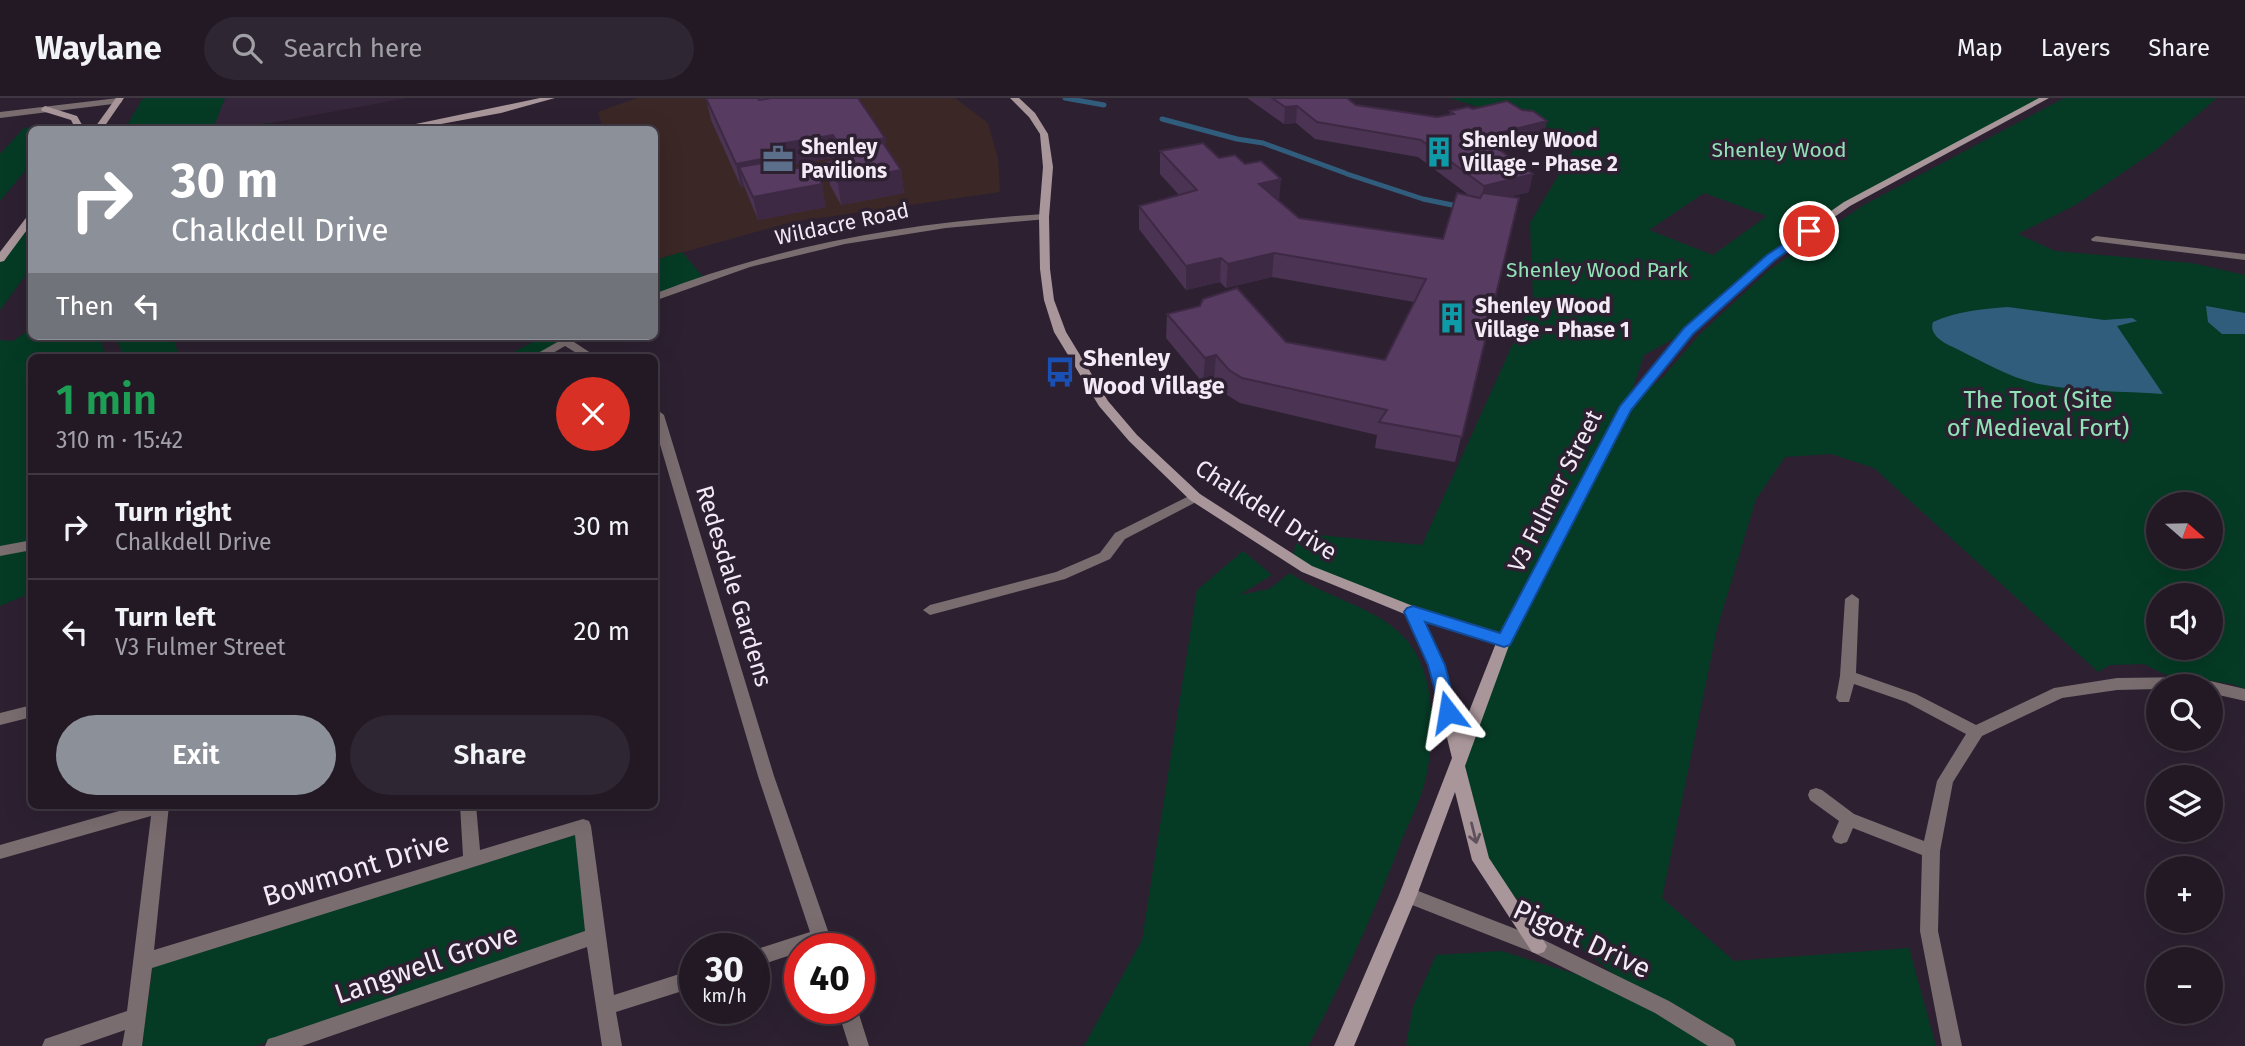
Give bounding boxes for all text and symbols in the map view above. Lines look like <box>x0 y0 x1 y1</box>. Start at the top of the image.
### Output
search box <box>204 17 694 80</box>
text: Waylane <box>35 28 162 68</box>
icon: search <box>228 29 266 67</box>
text: Search here <box>284 33 423 64</box>
text: Map <box>1957 34 2003 62</box>
text: Layers <box>2041 34 2110 62</box>
text: Share <box>2148 34 2210 62</box>
place label: Shenley Wood Village - Phase 2 <box>1461 127 1618 177</box>
place label: Shenley Pavilions <box>801 134 887 184</box>
building icon: Shenley Wood Village - Phase 2 <box>1422 135 1456 169</box>
park label: Shenley Wood <box>1711 137 1847 163</box>
office icon: Shenley Pavilions <box>761 142 795 176</box>
text: 30 m <box>171 151 278 210</box>
icon: right <box>56 154 147 245</box>
street label: Wildacre Road <box>773 197 911 251</box>
pin <box>1779 201 1839 261</box>
text: Chalkdell Drive <box>171 211 389 249</box>
icon: arrive <box>1790 212 1828 250</box>
park label: Shenley Wood Park <box>1506 257 1688 283</box>
icon: left <box>128 287 166 325</box>
text: Then <box>56 291 114 322</box>
place label: Shenley Wood Village - Phase 1 <box>1474 293 1630 343</box>
building icon: Shenley Wood Village - Phase 1 <box>1435 301 1469 335</box>
place label: Shenley Wood Village <box>1083 344 1225 400</box>
bus stop icon: Shenley Wood Village <box>1043 355 1077 389</box>
text: 1 min <box>56 375 157 425</box>
button: close <box>556 377 630 451</box>
park label: The Toot (Site of Medieval Fort) <box>1947 386 2129 442</box>
street label: V3 Fulmer Street <box>1502 405 1608 577</box>
text: 310 m · 15:42 <box>56 426 183 454</box>
street label: Chalkdell Drive <box>1190 454 1342 566</box>
street label: Redesdale Gardens <box>690 482 778 690</box>
north arrow <box>2146 492 2222 569</box>
map controls <box>2146 492 2223 1024</box>
text: Turn right <box>115 497 232 528</box>
icon: right <box>56 508 94 546</box>
text: 30 m <box>573 511 630 542</box>
text: Chalkdell Drive <box>115 528 272 556</box>
button: sound <box>2146 583 2223 660</box>
text: Turn left <box>115 602 216 633</box>
icon: left <box>56 613 94 651</box>
text: 20 m <box>573 616 630 647</box>
text: V3 Fulmer Street <box>115 633 286 661</box>
button: search <box>2146 674 2223 751</box>
position arrow <box>1411 675 1485 749</box>
button: Exit <box>56 715 336 795</box>
button: Share <box>350 715 630 795</box>
button: layers <box>2146 765 2223 842</box>
one-way arrow <box>1468 821 1481 843</box>
street label: Bowmont Drive <box>259 825 453 913</box>
button: + <box>2146 856 2223 933</box>
street label: Pigott Drive <box>1508 893 1656 985</box>
street label: Langwell Grove <box>330 917 522 1011</box>
speed limit sign: 40 <box>784 933 875 1024</box>
button: − <box>2146 947 2223 1024</box>
text: 30 <box>705 948 744 990</box>
text: km/h <box>702 985 747 1007</box>

